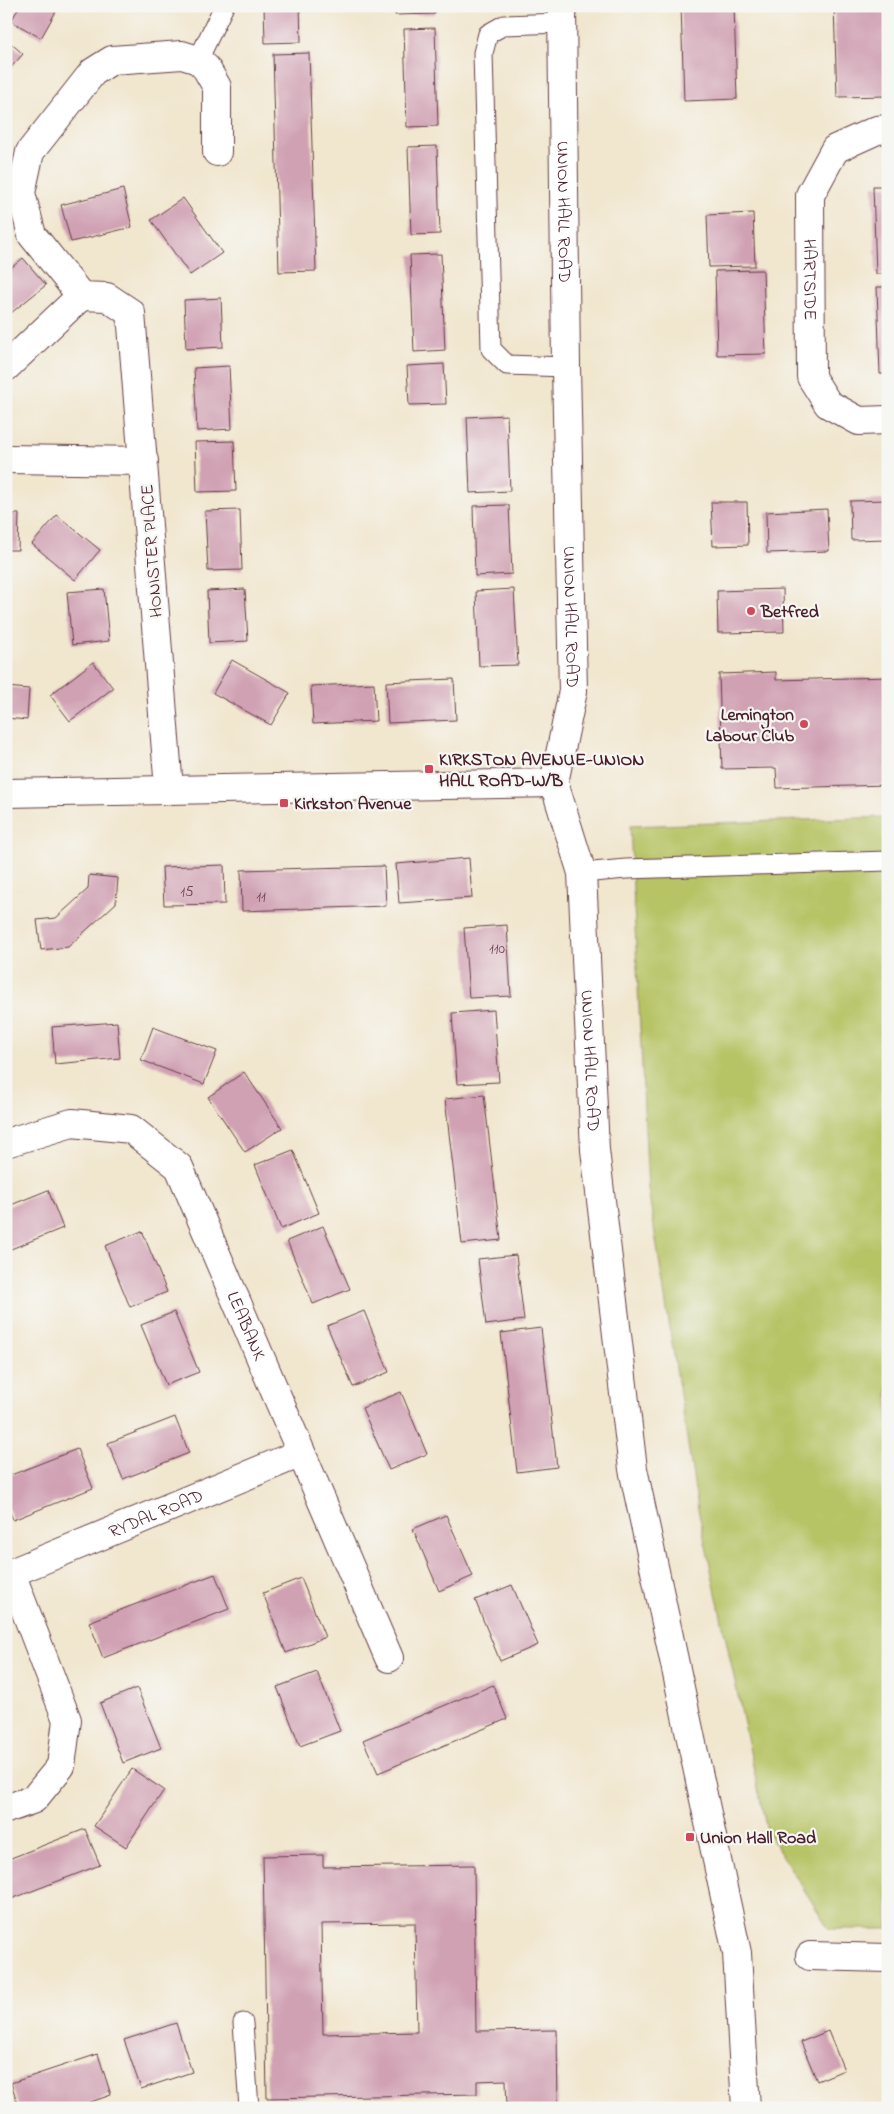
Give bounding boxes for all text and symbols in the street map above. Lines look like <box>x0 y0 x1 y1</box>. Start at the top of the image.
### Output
street label: UNION HALL ROAD <box>548 141 576 283</box>
street label: HARTSIDE <box>795 239 822 321</box>
street label: HONISTER PLACE <box>135 483 171 618</box>
street label: UNION HALL ROAD <box>555 546 584 688</box>
place label: Betfred <box>760 600 820 626</box>
marker: Betfred <box>745 605 757 617</box>
place label: Lemington Labour Club <box>706 703 794 750</box>
marker: Lemington Labour Club <box>798 718 810 730</box>
place label: KIRKSTON AVENUE-UNION HALL ROAD-W/B <box>439 748 644 795</box>
marker: KIRKSTON AVENUE-UNION HALL ROAD-W/B <box>423 763 435 775</box>
place label: Kirkston Avenue <box>294 792 412 818</box>
marker: Kirkston Avenue <box>278 797 290 809</box>
house number: 15 <box>180 881 194 903</box>
house number: 11 <box>256 886 266 908</box>
house number: 110 <box>489 938 506 960</box>
street label: UNION HALL ROAD <box>572 989 605 1132</box>
street label: LEABANK <box>219 1288 271 1365</box>
street label: RYDAL ROAD <box>105 1484 208 1546</box>
place label: Union Hall Road <box>700 1826 817 1852</box>
marker: Union Hall Road <box>684 1831 696 1843</box>

